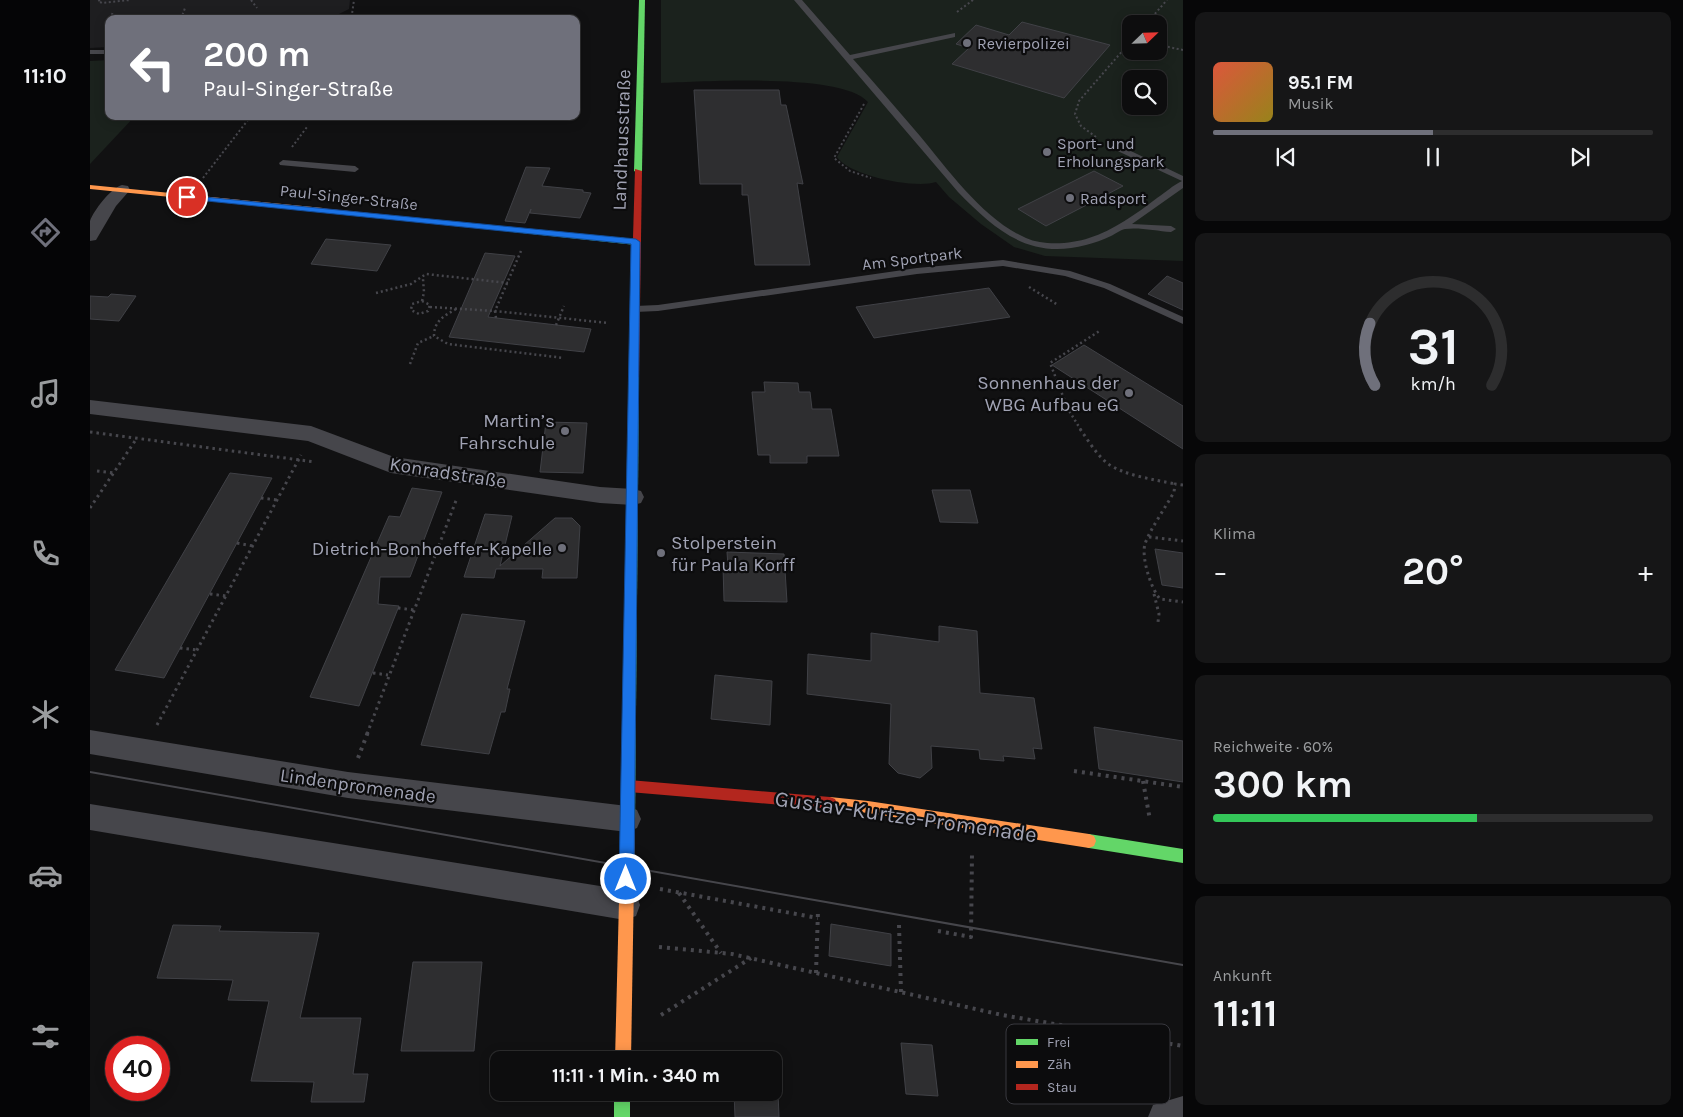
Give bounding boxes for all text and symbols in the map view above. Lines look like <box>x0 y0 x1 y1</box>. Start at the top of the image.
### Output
north arrow <box>1122 15 1168 60</box>
map controls <box>1122 15 1167 115</box>
text: 200 m <box>203 34 311 75</box>
place label: Revierpolizei <box>977 34 1070 53</box>
icon: left <box>120 35 185 100</box>
marker: Revierpolizei <box>961 37 973 49</box>
text: 11:10 <box>23 63 67 89</box>
street label: Landhausstraße <box>609 69 635 211</box>
button: search <box>1122 70 1167 115</box>
text: 95.1 FM <box>1288 72 1353 94</box>
text: Paul-Singer-Straße <box>203 76 393 102</box>
text: Musik <box>1288 94 1333 113</box>
place label: Sport- und Erholungspark <box>1057 134 1164 171</box>
icon: previous <box>1272 143 1300 171</box>
icon: pause <box>1419 143 1447 171</box>
icon: next <box>1566 143 1594 171</box>
marker: Sport- und Erholungspark <box>1041 146 1053 158</box>
pin <box>166 176 208 218</box>
street label: Paul-Singer-Straße <box>279 181 419 214</box>
icon: arrive <box>173 183 201 211</box>
place label: Radsport <box>1080 189 1146 208</box>
marker: Radsport <box>1064 192 1076 204</box>
icon: directions <box>28 215 63 250</box>
street label: Am Sportpark <box>861 243 963 274</box>
text: 31 <box>1408 316 1458 377</box>
place label: Sonnenhaus der WBG Aufbau eG <box>977 372 1119 416</box>
text: km/h <box>1410 374 1456 395</box>
icon: music <box>28 376 63 411</box>
marker: Sonnenhaus der WBG Aufbau eG <box>1123 387 1135 399</box>
place label: Martin’s Fahrschule <box>459 410 555 454</box>
marker: Martin’s Fahrschule <box>559 425 571 437</box>
street label: Konradstraße <box>388 453 508 493</box>
text: Klima <box>1213 524 1256 543</box>
place label: Stolperstein für Paula Korff <box>671 532 795 576</box>
icon: phone <box>28 536 63 571</box>
place label: Dietrich-Bonhoeffer-Kapelle <box>312 538 552 560</box>
marker: Dietrich-Bonhoeffer-Kapelle <box>556 542 568 554</box>
marker: Stolperstein für Paula Korff <box>655 547 667 559</box>
text: 20° <box>1402 549 1464 594</box>
text: − <box>1213 555 1228 588</box>
text: + <box>1638 555 1653 588</box>
icon: climate <box>28 697 63 732</box>
text: Reichweite · 60% <box>1213 737 1333 756</box>
text: 300 km <box>1213 762 1353 807</box>
street label: Lindenpromenade <box>278 764 437 808</box>
street label: Gustav-Kurtze-Promenade <box>773 786 1038 848</box>
position arrow <box>599 852 651 904</box>
icon: car <box>28 858 63 893</box>
text: Ankunft <box>1213 966 1272 985</box>
text: 11:11 <box>1213 991 1277 1036</box>
icon: filters <box>28 1019 63 1054</box>
legend <box>1006 1024 1170 1104</box>
text: Frei <box>1047 1034 1071 1051</box>
speed limit sign: 40 <box>105 1036 170 1101</box>
text: Zäh <box>1047 1056 1071 1073</box>
text: 11:11 · 1 Min. · 340 m <box>552 1065 720 1087</box>
text: Stau <box>1047 1079 1077 1096</box>

